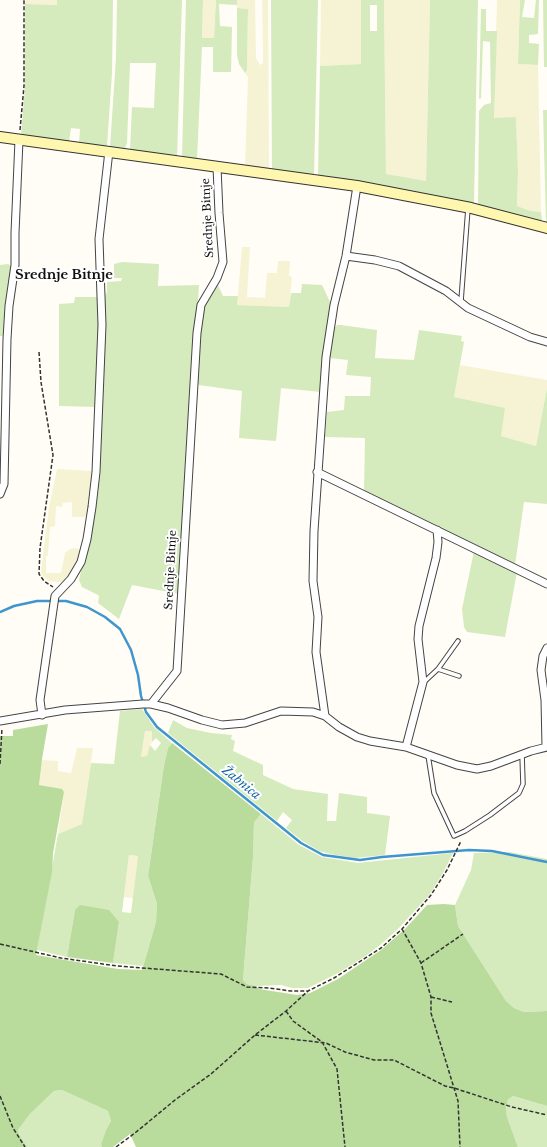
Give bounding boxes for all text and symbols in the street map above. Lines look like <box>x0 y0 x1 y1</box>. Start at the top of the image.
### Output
street label: Srednje Bitnje <box>199 178 217 258</box>
district label: Srednje Bitnje <box>15 267 113 283</box>
street label: Srednje Bitnje <box>162 530 180 610</box>
water label: Žabnica <box>219 763 263 803</box>

